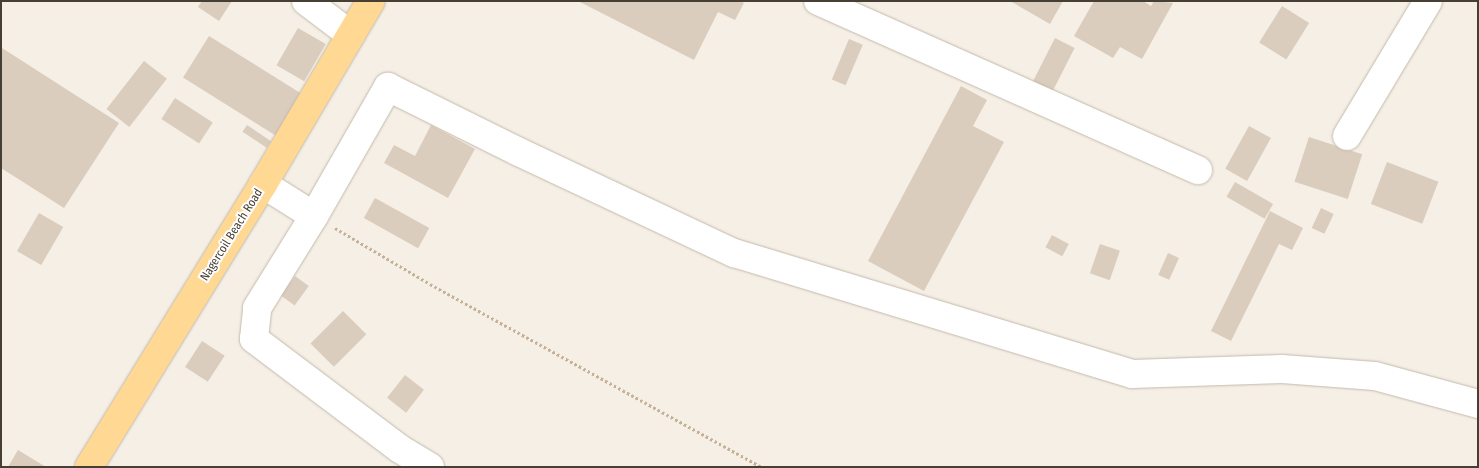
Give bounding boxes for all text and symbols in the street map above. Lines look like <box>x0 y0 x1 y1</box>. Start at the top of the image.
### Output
street label: Nagercoil Beach Road <box>198 186 266 284</box>

